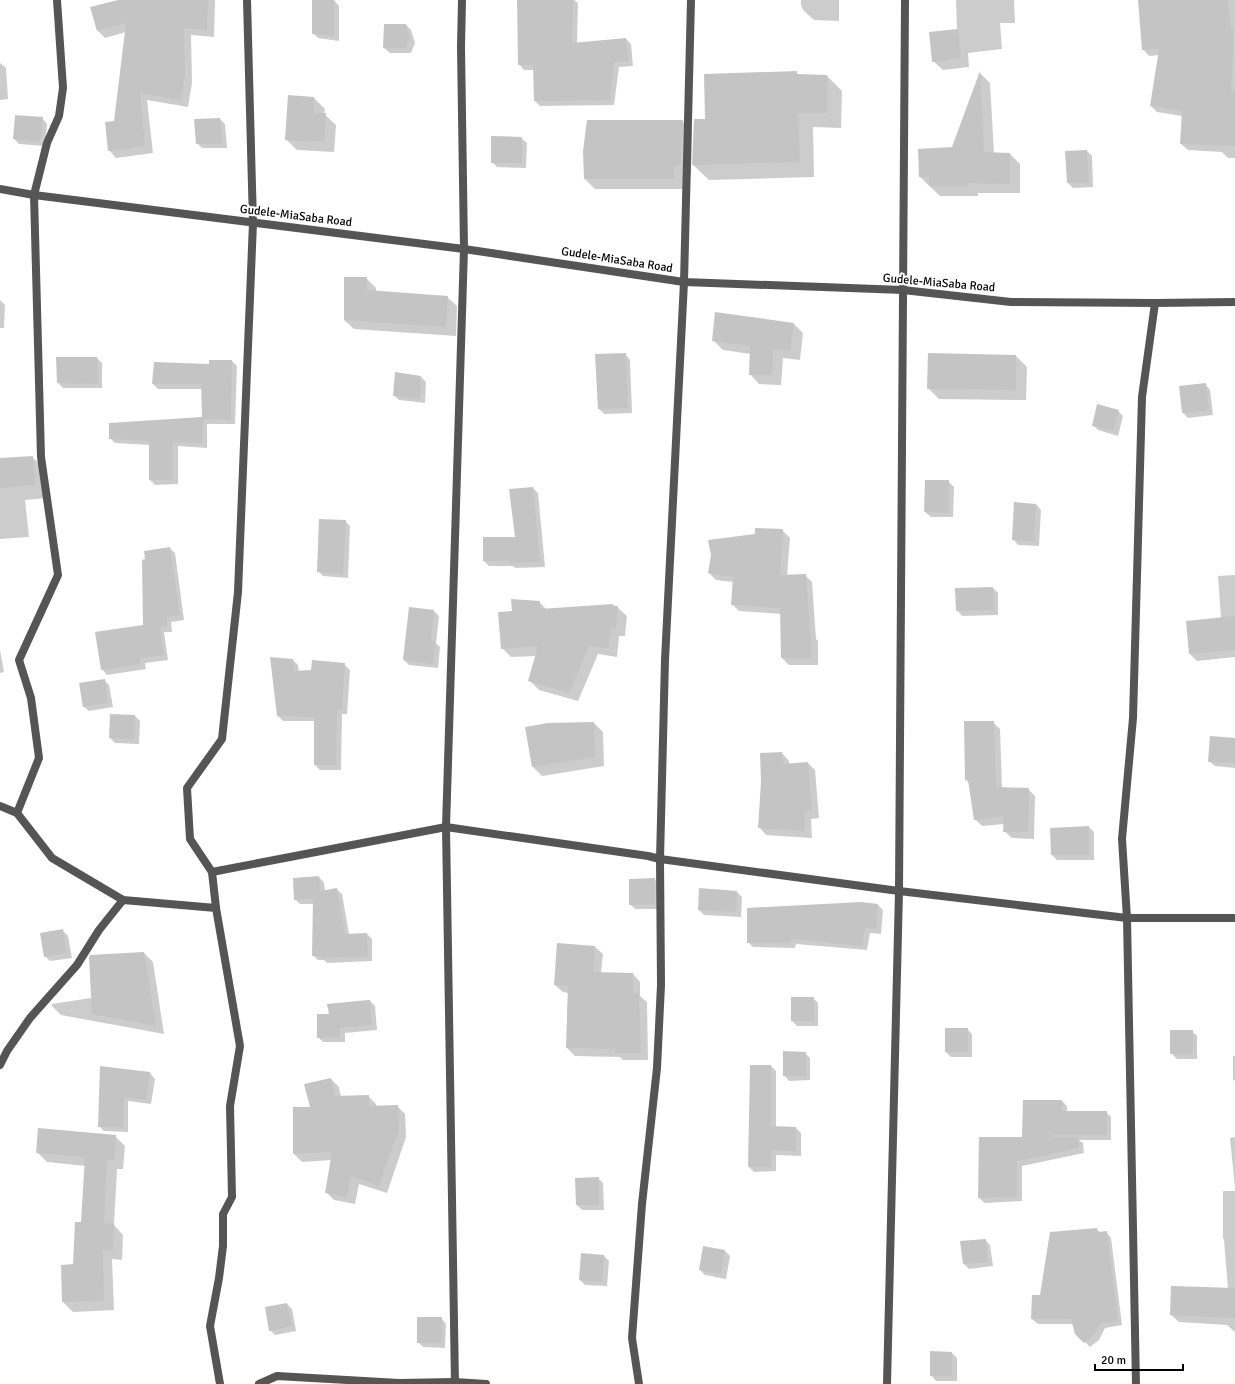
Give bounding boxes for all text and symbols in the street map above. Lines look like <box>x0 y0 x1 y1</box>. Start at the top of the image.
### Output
street label: Gudele-MiaSaba Road <box>239 202 353 230</box>
street label: Gudele-MiaSaba Road <box>560 244 674 276</box>
street label: Gudele-MiaSaba Road <box>882 271 996 295</box>
scale bar <box>1095 1346 1183 1372</box>
text: 20 m <box>1101 1353 1126 1368</box>

